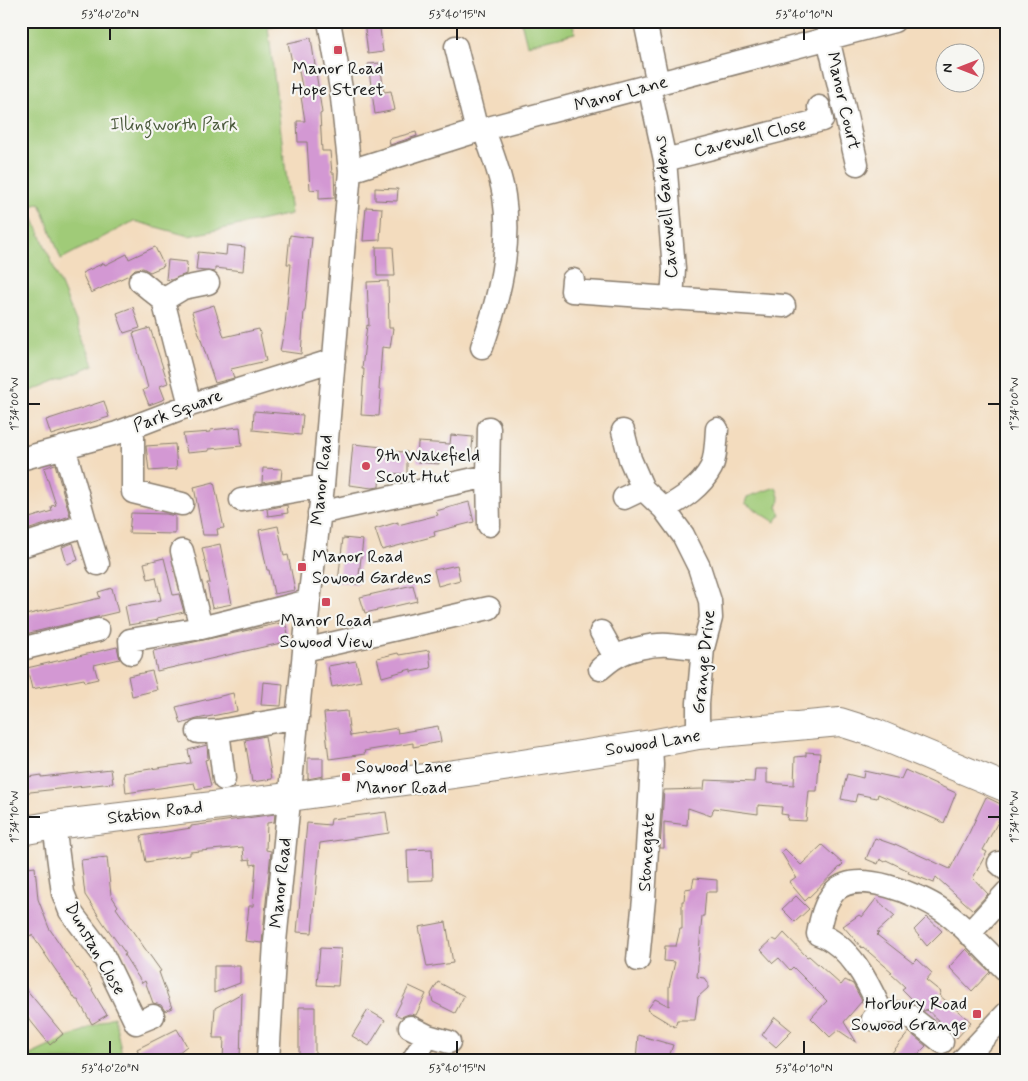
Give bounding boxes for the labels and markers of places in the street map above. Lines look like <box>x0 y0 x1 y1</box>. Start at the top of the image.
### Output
marker: Manor Road Hope Street <box>332 44 344 56</box>
place label: Manor Road Hope Street <box>292 57 384 102</box>
place label: 9th Wakefield Scout Hut <box>376 444 480 489</box>
marker: 9th Wakefield Scout Hut <box>360 460 372 472</box>
place label: Manor Road Sowood Gardens <box>312 545 432 590</box>
marker: Manor Road Sowood Gardens <box>296 561 308 573</box>
marker: Manor Road Sowood View <box>320 596 332 608</box>
place label: Manor Road Sowood View <box>279 609 373 654</box>
place label: Sowood Lane Manor Road <box>356 755 452 800</box>
marker: Sowood Lane Manor Road <box>340 771 352 783</box>
place label: Horbury Road Sowood Grange <box>851 992 967 1037</box>
marker: Horbury Road Sowood Grange <box>971 1008 983 1020</box>

